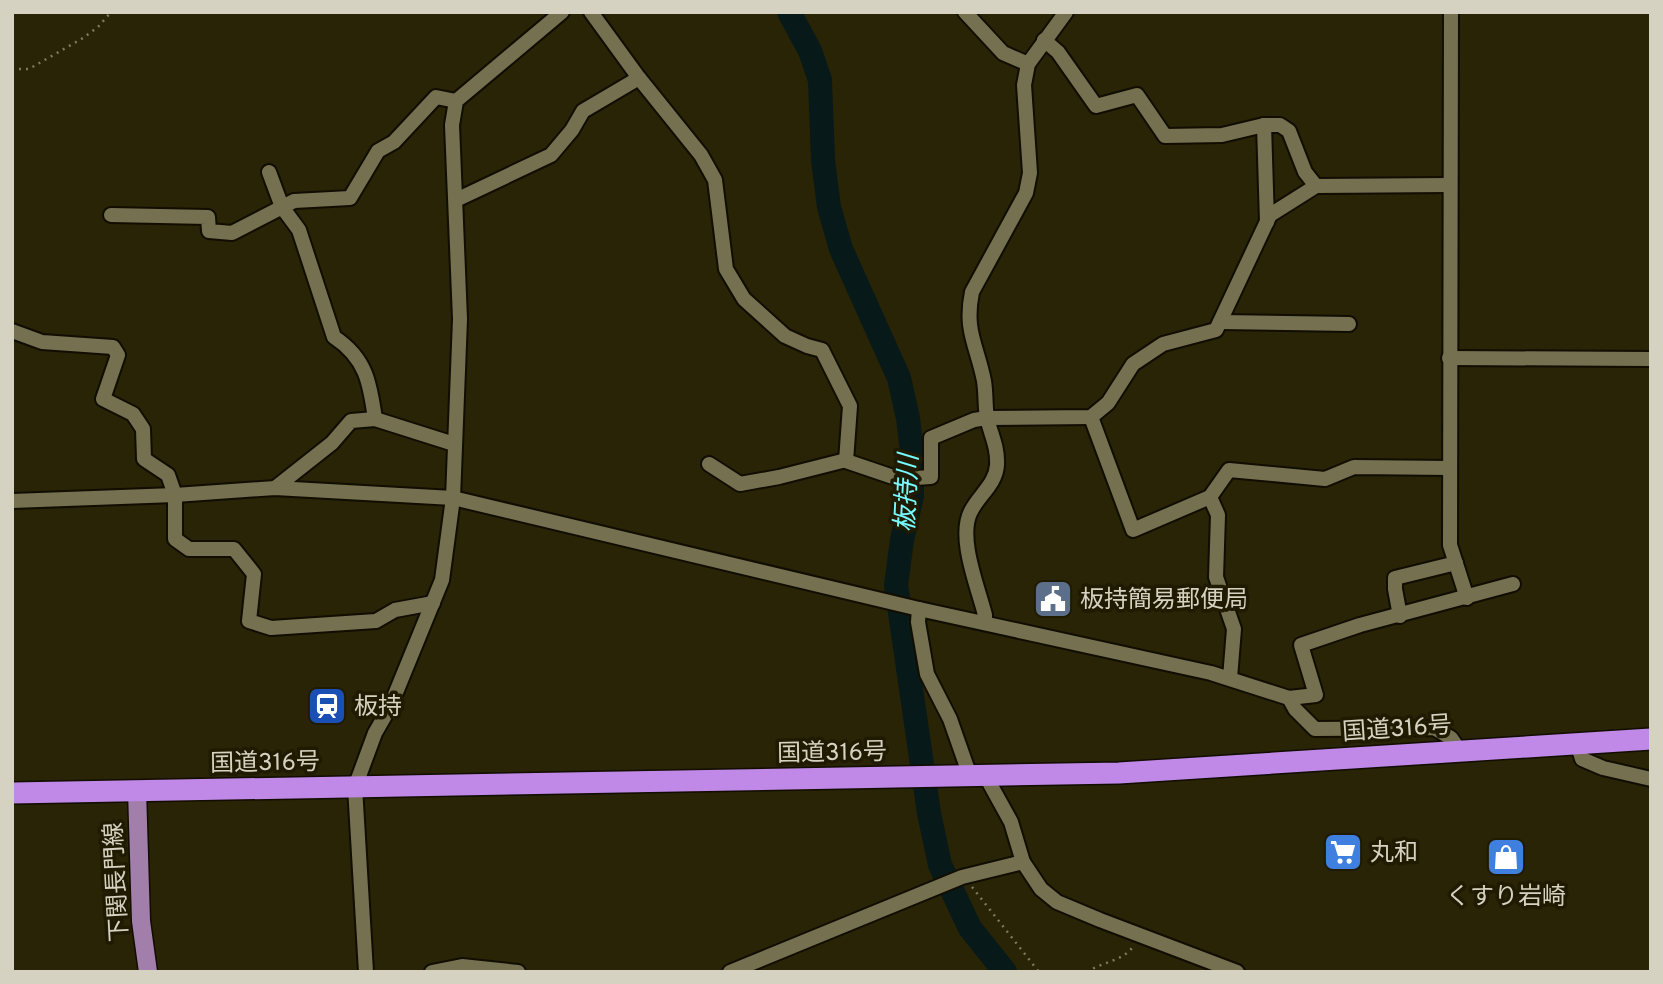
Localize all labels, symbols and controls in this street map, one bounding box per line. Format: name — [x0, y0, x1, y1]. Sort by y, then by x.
water label: 板持川 — [890, 450, 927, 533]
public building icon: 板持簡易郵便局 — [1032, 578, 1074, 620]
place label: 板持簡易郵便局 — [1080, 586, 1248, 616]
station icon: 板持 — [306, 685, 348, 727]
place label: 板持 — [354, 693, 402, 723]
street label: 国道316号 — [1341, 711, 1453, 749]
street label: 国道316号 — [777, 738, 887, 770]
street label: 国道316号 — [210, 748, 320, 780]
street label: 下関長門線 — [100, 821, 136, 943]
supermarket icon: 丸和 — [1322, 831, 1364, 873]
shop icon: くすり岩崎 — [1485, 836, 1527, 878]
place label: 丸和 — [1370, 839, 1418, 869]
place label: くすり岩崎 — [1446, 883, 1566, 913]

